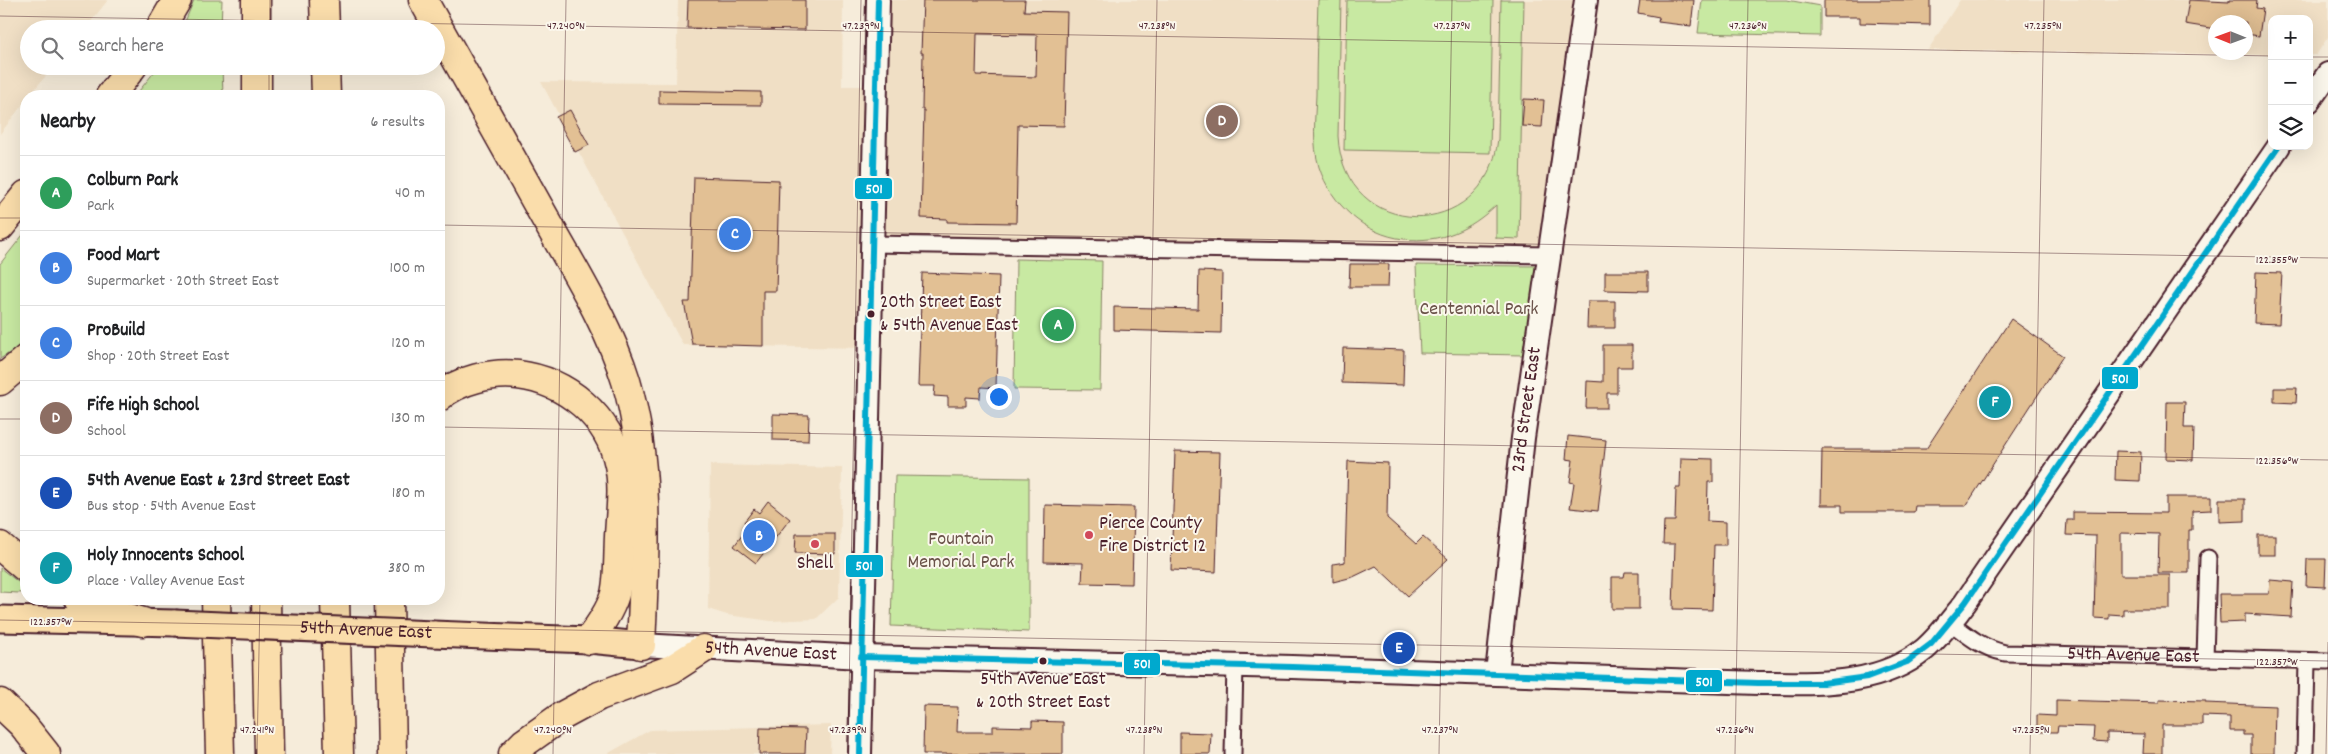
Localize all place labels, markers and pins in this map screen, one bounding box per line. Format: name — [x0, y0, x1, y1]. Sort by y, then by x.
pin: D — [1206, 102, 1238, 140]
pin: C — [719, 215, 751, 253]
place label: 20th Street East & 54th Avenue East — [880, 290, 1018, 340]
pin: A — [1042, 306, 1074, 344]
marker: 20th Street East & 54th Avenue East — [866, 309, 876, 319]
pin: F — [1979, 383, 2011, 421]
place label: Pierce County Fire District 12 — [1099, 510, 1206, 561]
pin: B — [743, 517, 775, 555]
marker: Pierce County Fire District 12 — [1083, 529, 1095, 541]
marker: Shell — [809, 538, 821, 550]
place label: Shell — [797, 550, 833, 578]
pin: E — [1383, 629, 1415, 667]
marker: 54th Avenue East & 20th Street East — [1038, 656, 1048, 666]
place label: 54th Avenue East & 20th Street East — [976, 667, 1110, 717]

